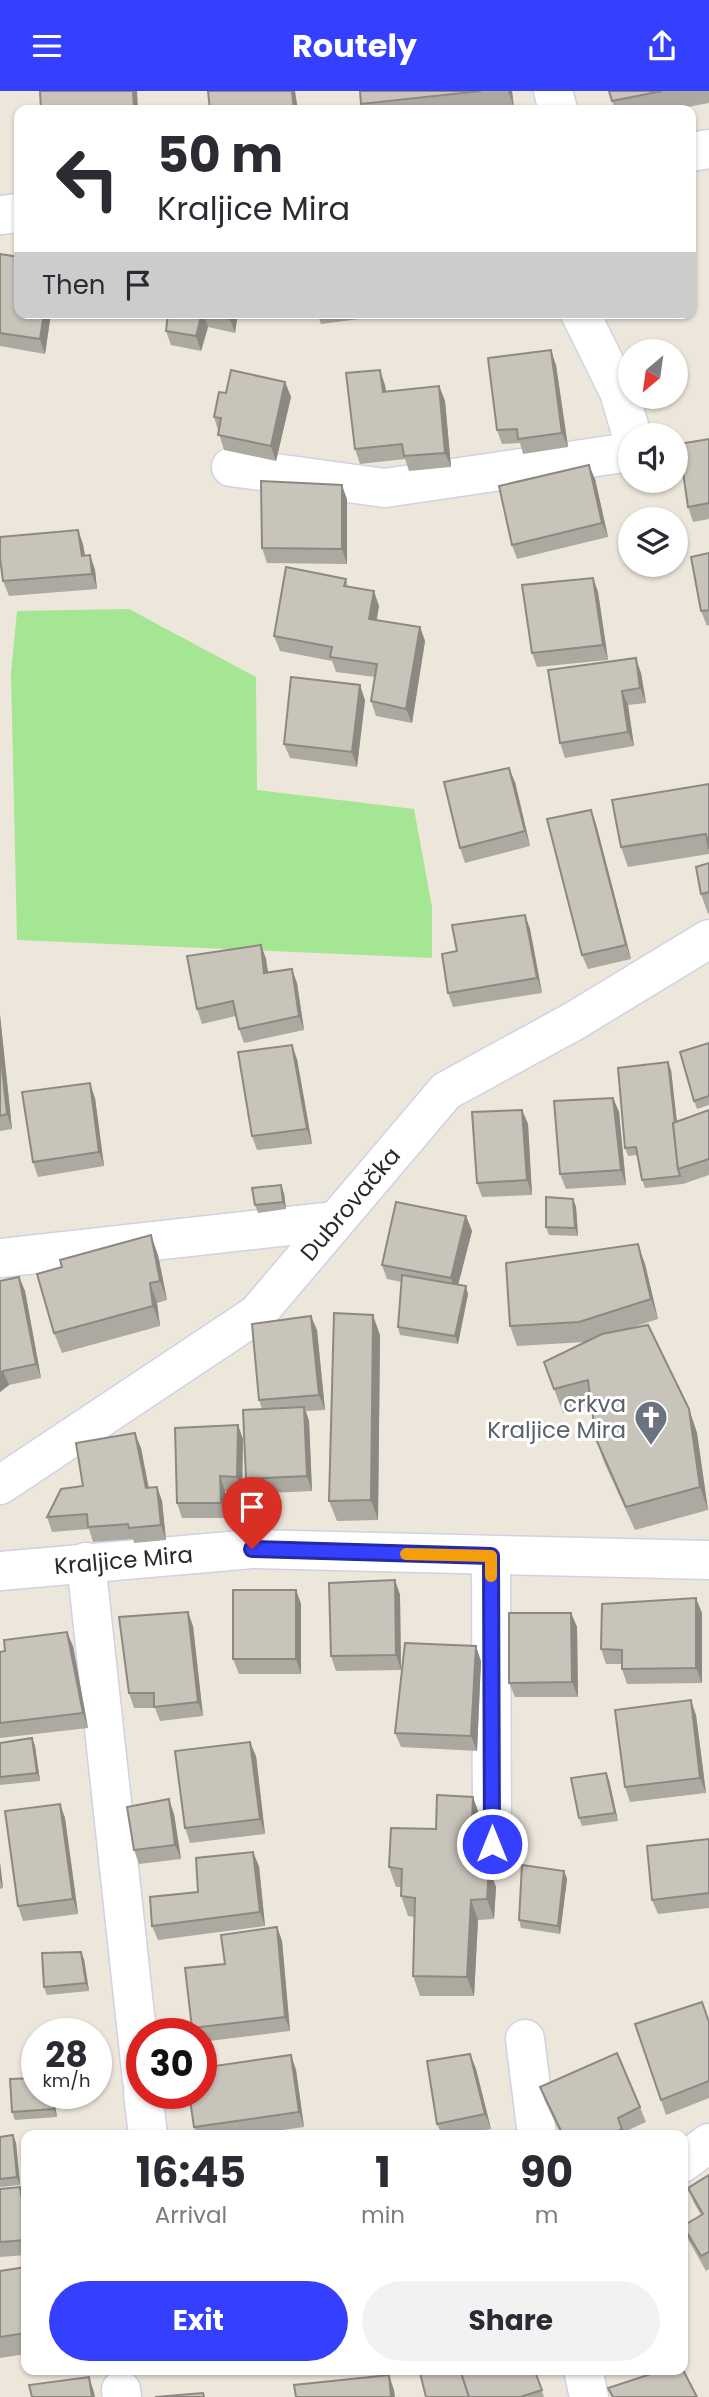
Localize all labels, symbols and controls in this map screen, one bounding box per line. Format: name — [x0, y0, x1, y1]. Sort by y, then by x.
text: Routely — [292, 23, 417, 68]
icon: menu — [28, 27, 66, 65]
icon: share — [643, 27, 681, 65]
text: 50 m — [157, 121, 283, 189]
icon: left — [42, 133, 133, 224]
text: Kraljice Mira — [157, 186, 350, 231]
icon: arrive — [119, 266, 157, 304]
text: Then — [42, 267, 105, 303]
north arrow — [618, 339, 688, 409]
map controls — [618, 339, 688, 577]
button: sound — [618, 423, 688, 493]
button: layers — [618, 507, 688, 577]
street label: Dubrovačka — [293, 1140, 408, 1268]
place label: crkva Kraljice Mira — [487, 1388, 626, 1446]
church icon: crkva Kraljice Mira — [632, 1398, 670, 1447]
pin — [222, 1477, 282, 1549]
icon: arrive — [233, 1488, 271, 1526]
street label: Kraljice Mira — [53, 1538, 194, 1582]
position arrow — [455, 1807, 529, 1881]
speed limit sign: 30 — [126, 2018, 217, 2109]
text: 28 — [45, 2030, 88, 2079]
text: km/h — [43, 2068, 90, 2093]
text: 16:45 — [136, 2143, 246, 2202]
text: 1 — [375, 2143, 391, 2202]
text: 90 — [520, 2143, 573, 2202]
text: Arrival — [155, 2199, 227, 2231]
text: min — [361, 2199, 405, 2231]
text: m — [535, 2199, 558, 2231]
button: Exit — [49, 2281, 348, 2361]
button: Share — [362, 2281, 660, 2361]

